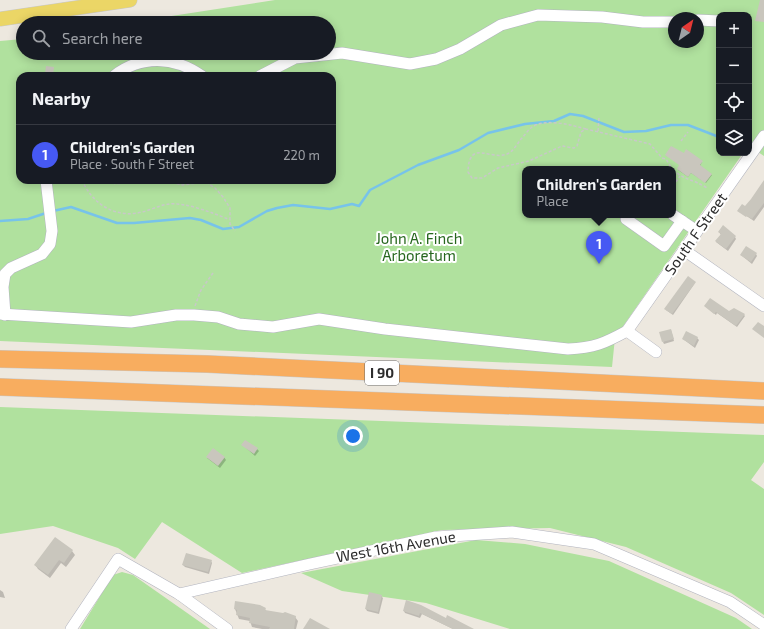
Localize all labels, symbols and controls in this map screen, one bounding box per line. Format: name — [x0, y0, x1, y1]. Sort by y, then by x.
north arrow — [668, 12, 704, 48]
map controls — [716, 12, 752, 156]
button: + — [716, 12, 752, 48]
search box — [16, 16, 336, 60]
icon: search — [30, 27, 52, 49]
text: Search here — [62, 29, 143, 47]
button: − — [716, 48, 752, 84]
button: locate — [716, 84, 752, 120]
text: Nearby — [32, 88, 90, 108]
button: layers — [716, 120, 752, 156]
text: Children's Garden — [70, 138, 195, 156]
text: 1 — [42, 147, 48, 163]
text: 220 m — [283, 147, 320, 163]
text: Place · South F Street — [70, 156, 194, 172]
popup — [522, 166, 676, 218]
text: Children's Garden — [537, 175, 661, 193]
street label: South F Street — [660, 189, 730, 278]
text: Place — [537, 193, 568, 209]
park label: John A. Finch Arboretum — [376, 229, 462, 264]
pin: 1 — [586, 231, 612, 264]
road number: I 90 — [365, 361, 399, 385]
your location — [343, 426, 363, 446]
street label: West 16th Avenue — [335, 527, 457, 565]

